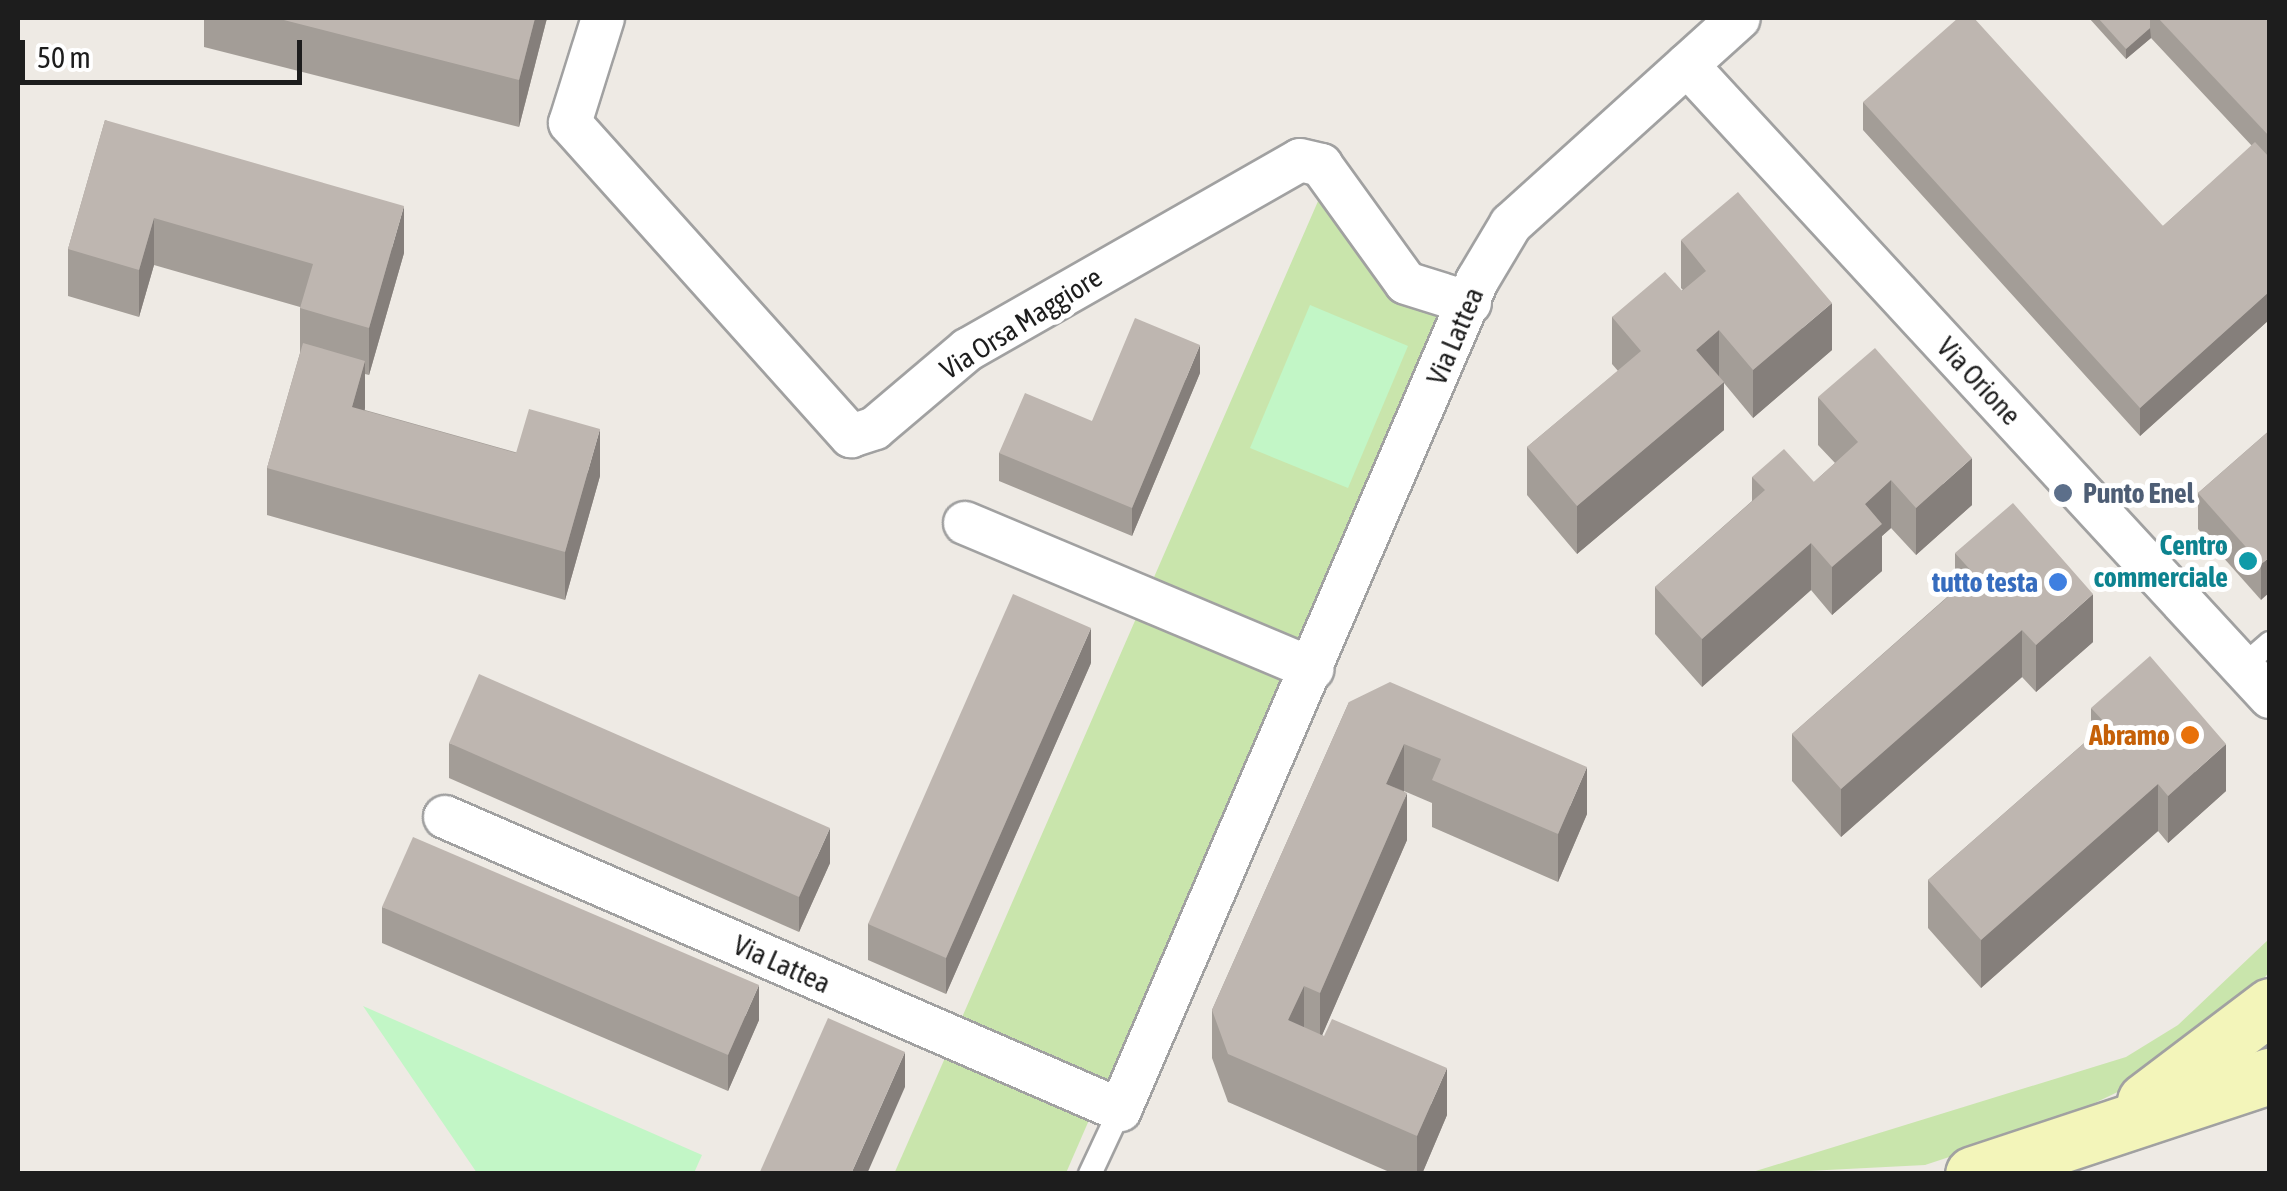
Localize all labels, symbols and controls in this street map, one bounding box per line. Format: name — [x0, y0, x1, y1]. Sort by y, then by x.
scale bar — [25, 20, 308, 82]
text: 50 m — [37, 40, 91, 74]
street label: Via Orsa Maggiore — [934, 260, 1108, 386]
street label: Via Lattea — [1420, 282, 1490, 390]
street label: Via Orione — [1930, 330, 2028, 432]
place label: Punto Enel — [2083, 476, 2194, 510]
marker: Punto Enel — [2052, 482, 2074, 504]
place label: Centro commerciale — [2094, 528, 2228, 594]
marker: Centro commerciale — [2237, 550, 2259, 572]
place label: tutto testa — [1932, 565, 2038, 599]
marker: tutto testa — [2047, 571, 2069, 593]
place label: Abramo — [2089, 718, 2170, 752]
marker: Abramo — [2179, 724, 2201, 746]
street label: Via Lattea — [728, 928, 836, 1000]

